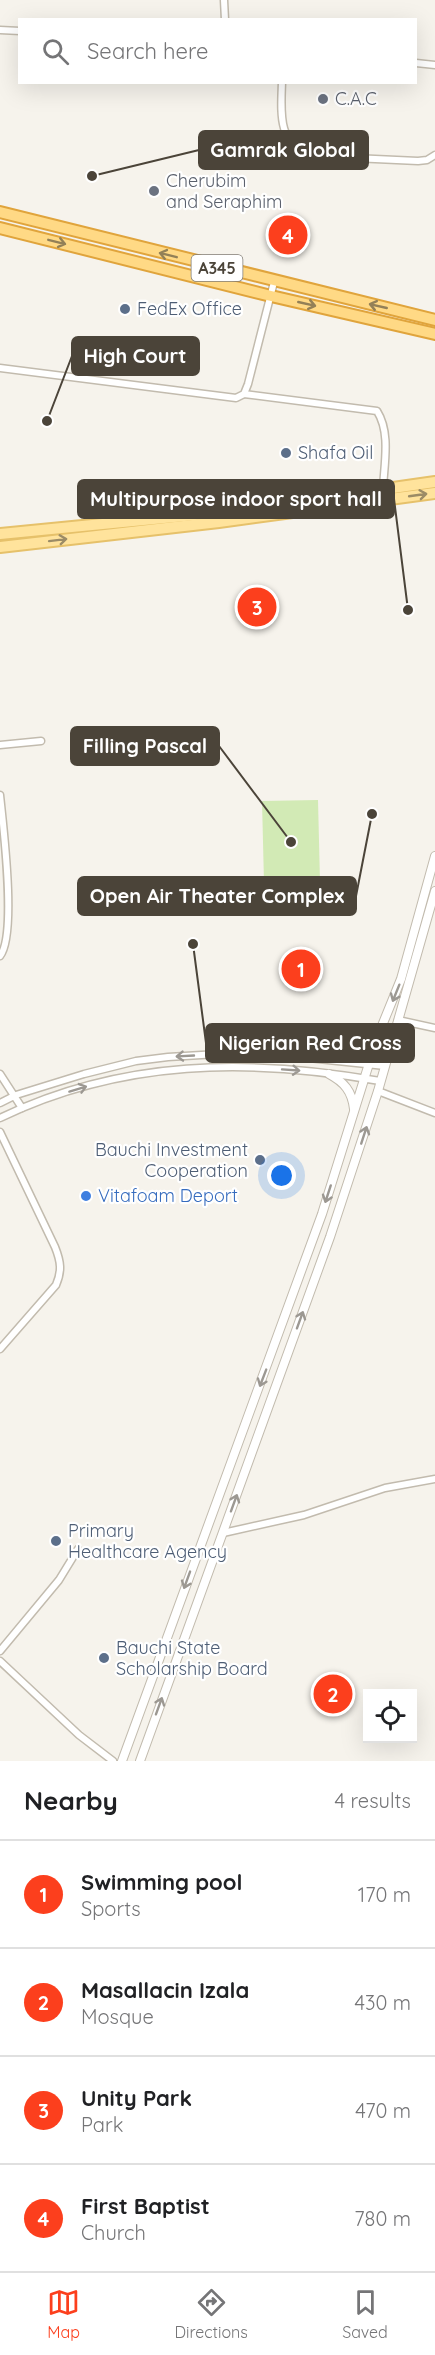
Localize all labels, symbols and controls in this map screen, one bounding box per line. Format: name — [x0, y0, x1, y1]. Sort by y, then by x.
search box — [18, 18, 417, 84]
icon: search — [39, 35, 72, 68]
text: Search here — [87, 37, 208, 65]
place label: C.A.C — [335, 87, 377, 110]
marker: C.A.C — [316, 92, 330, 106]
callout: Gamrak Global — [199, 131, 368, 169]
text: Gamrak Global — [210, 137, 356, 162]
place label: Cherubim and Seraphim — [166, 169, 282, 213]
marker: Cherubim and Seraphim — [147, 184, 161, 198]
pin: 4 — [268, 212, 308, 258]
one-way arrow — [47, 237, 66, 249]
one-way arrow — [159, 249, 178, 261]
road number: A345 — [192, 255, 242, 281]
place label: FedEx Office — [137, 297, 242, 320]
one-way arrow — [297, 299, 316, 311]
one-way arrow — [369, 300, 388, 312]
marker: FedEx Office — [118, 302, 132, 316]
callout: High Court — [72, 337, 199, 375]
text: High Court — [84, 343, 186, 368]
place label: Shafa Oil — [298, 441, 373, 464]
marker: Shafa Oil — [279, 446, 293, 460]
callout: Multipurpose indoor sport hall — [78, 480, 394, 518]
text: Multipurpose indoor sport hall — [90, 486, 382, 511]
one-way arrow — [408, 490, 428, 501]
one-way arrow — [48, 535, 68, 546]
pin: 3 — [238, 584, 276, 630]
callout: Filling Pascal — [71, 727, 219, 765]
text: Filling Pascal — [83, 733, 207, 758]
callout: Open Air Theater Complex — [78, 877, 356, 915]
text: Open Air Theater Complex — [90, 883, 344, 908]
pin: 1 — [282, 946, 320, 992]
one-way arrow — [390, 984, 401, 1002]
callout: Nigerian Red Cross — [206, 1024, 414, 1062]
text: Nigerian Red Cross — [218, 1030, 402, 1055]
one-way arrow — [176, 1050, 196, 1061]
one-way arrow — [281, 1065, 301, 1076]
one-way arrow — [68, 1083, 87, 1094]
one-way arrow — [359, 1126, 370, 1145]
place label: Bauchi Investment Cooperation — [95, 1138, 248, 1182]
marker: Bauchi Investment Cooperation — [253, 1153, 267, 1167]
your location — [267, 1161, 296, 1190]
place label: Vitafoam Deport — [98, 1184, 238, 1207]
one-way arrow — [322, 1184, 333, 1203]
marker: Vitafoam Deport — [79, 1189, 93, 1203]
one-way arrow — [295, 1311, 306, 1330]
one-way arrow — [257, 1368, 268, 1387]
one-way arrow — [229, 1494, 240, 1513]
place label: Primary Healthcare Agency — [68, 1519, 227, 1563]
marker: Primary Healthcare Agency — [49, 1534, 63, 1548]
one-way arrow — [181, 1570, 192, 1589]
place label: Bauchi State Scholarship Board — [116, 1636, 268, 1680]
marker: Bauchi State Scholarship Board — [97, 1651, 111, 1665]
pin: 2 — [314, 1672, 352, 1716]
map controls — [363, 1689, 417, 1743]
button: locate — [363, 1689, 417, 1743]
one-way arrow — [155, 1697, 166, 1716]
text: Nearby — [24, 1784, 118, 1817]
text: 4 results — [335, 1788, 411, 1813]
text: Swimming pool — [81, 1868, 243, 1896]
text: 1 — [40, 1882, 47, 1907]
text: 170 m — [358, 1882, 411, 1907]
text: Sports — [81, 1896, 141, 1921]
text: Masallacin Izala — [81, 1976, 249, 2004]
text: 2 — [38, 1990, 49, 2015]
text: 430 m — [354, 1990, 411, 2015]
text: Mosque — [81, 2004, 154, 2029]
text: Unity Park — [81, 2084, 192, 2112]
text: 3 — [38, 2098, 49, 2123]
text: 470 m — [355, 2098, 411, 2123]
text: Park — [81, 2112, 123, 2137]
text: First Baptist — [81, 2192, 210, 2220]
text: 4 — [38, 2206, 49, 2231]
text: 780 m — [354, 2206, 411, 2231]
text: Church — [81, 2220, 146, 2245]
tab: Map — [47, 2286, 80, 2342]
tab: Directions — [175, 2286, 248, 2342]
tab: Saved — [342, 2286, 388, 2342]

